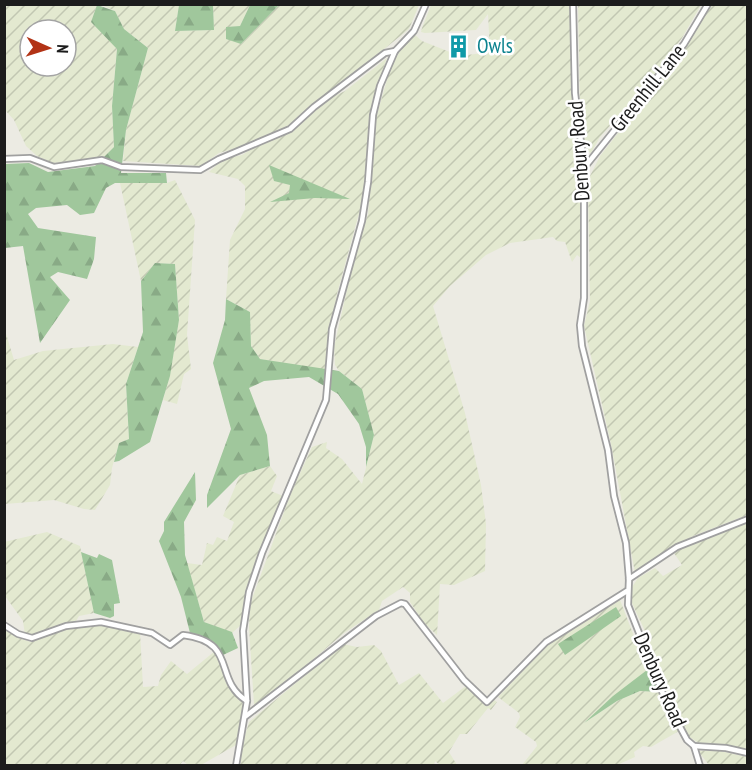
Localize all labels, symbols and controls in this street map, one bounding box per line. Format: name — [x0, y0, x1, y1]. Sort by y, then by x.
north arrow — [18, 18, 78, 78]
place label: Owls — [477, 32, 513, 59]
building icon: Owls — [446, 33, 472, 59]
street label: Greenhill Lane — [604, 38, 691, 137]
text: N — [53, 44, 73, 54]
street label: Denbury Road — [562, 100, 595, 202]
street label: Denbury Road — [628, 628, 693, 731]

